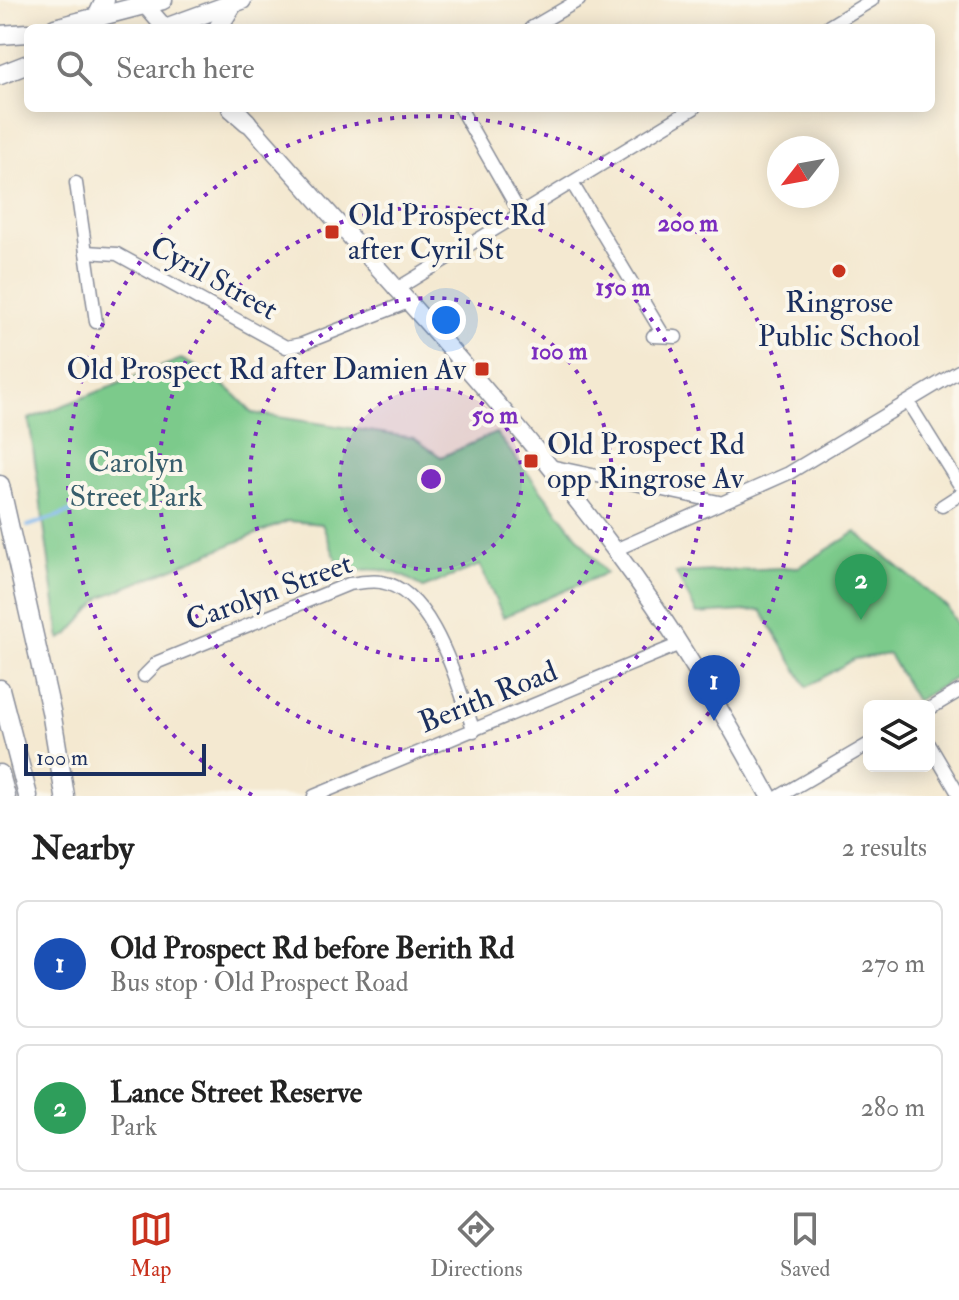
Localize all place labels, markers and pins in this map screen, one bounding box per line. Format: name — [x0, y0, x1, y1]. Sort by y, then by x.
place label: Old Prospect Rd after Cyril St — [348, 197, 546, 268]
marker: Old Prospect Rd after Cyril St — [323, 223, 341, 241]
marker: Ringrose Public School — [830, 262, 848, 280]
place label: Ringrose Public School — [758, 284, 921, 355]
place label: Old Prospect Rd after Damien Av — [67, 351, 467, 388]
marker: Old Prospect Rd after Damien Av — [473, 360, 491, 378]
place label: Old Prospect Rd opp Ringrose Av — [547, 426, 745, 497]
marker: Old Prospect Rd opp Ringrose Av — [522, 452, 540, 470]
centre of rings — [417, 465, 445, 493]
pin: 2 — [835, 554, 887, 620]
pin: 1 — [688, 655, 740, 721]

